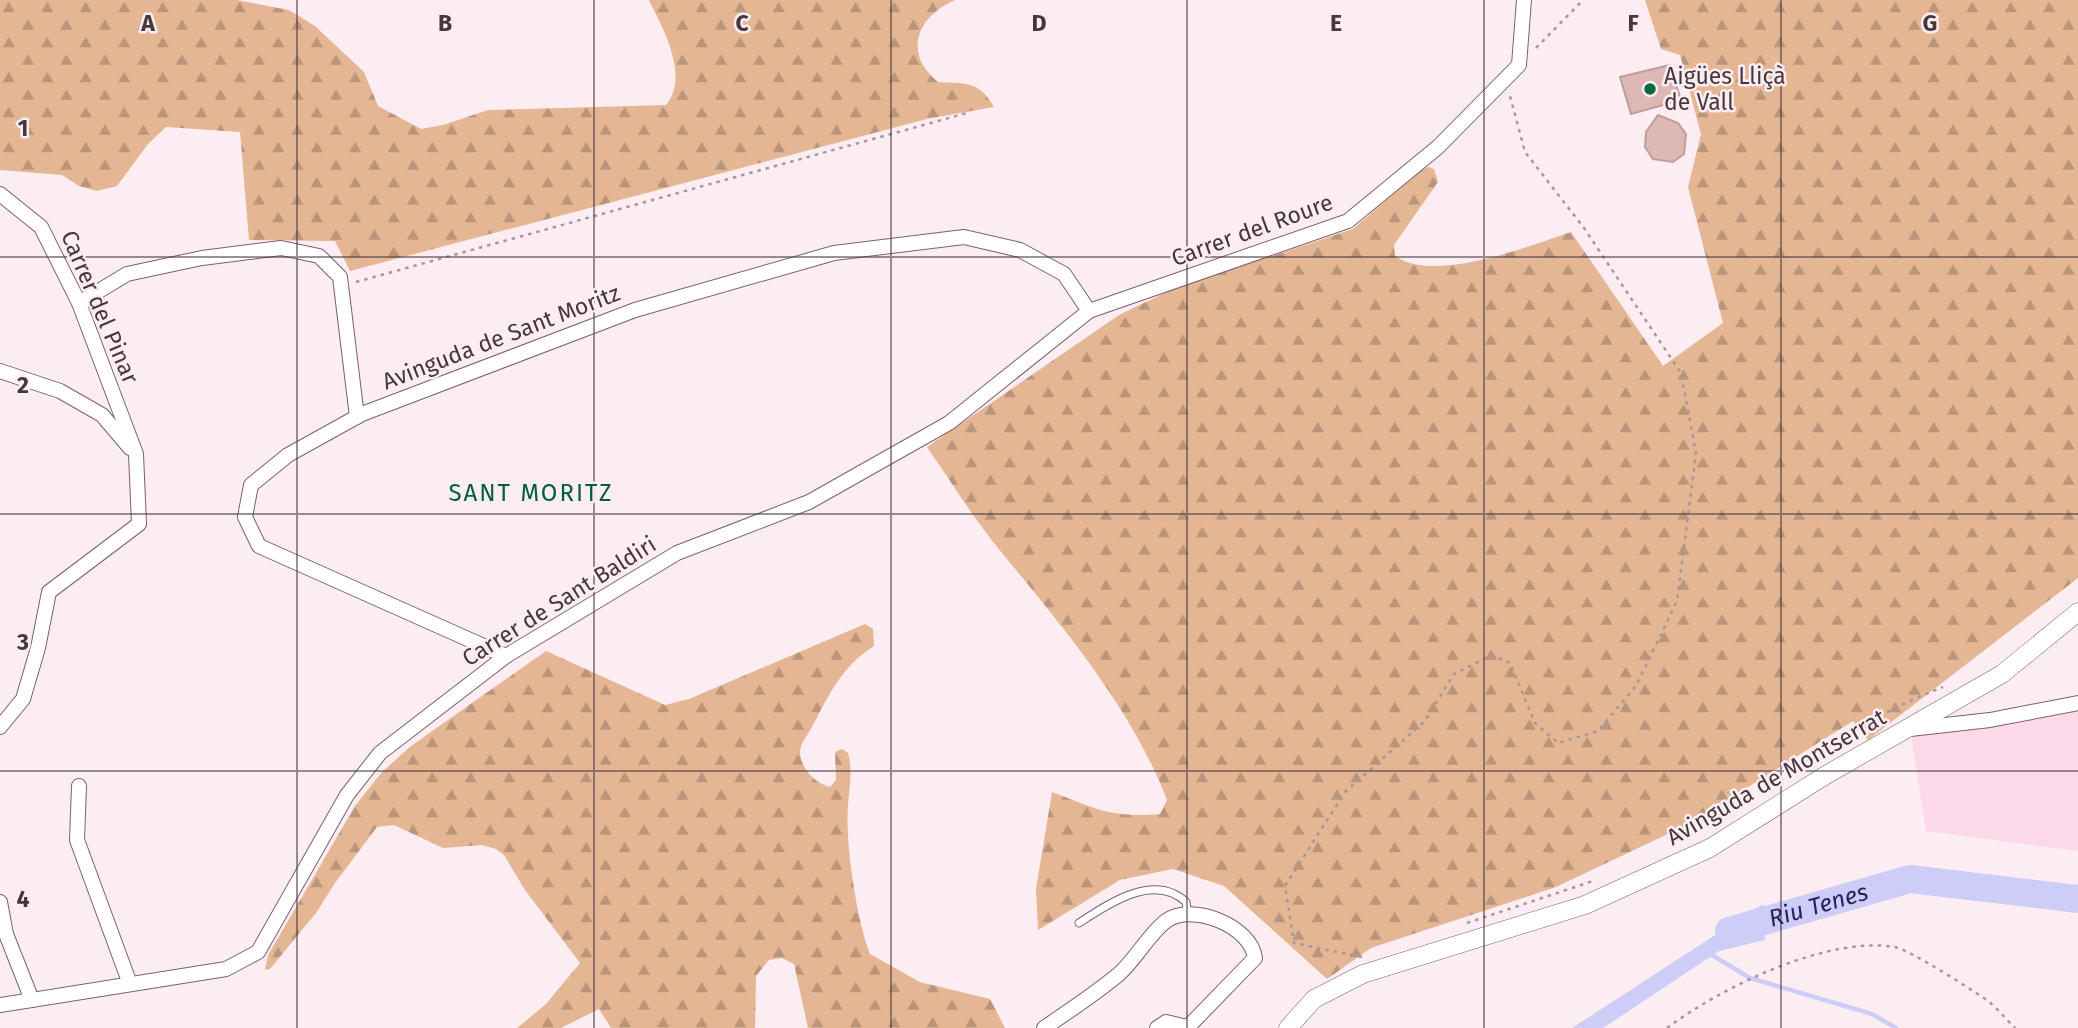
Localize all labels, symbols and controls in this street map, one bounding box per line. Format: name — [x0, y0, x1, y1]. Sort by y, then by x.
text: A — [140, 9, 155, 37]
text: B — [438, 9, 452, 37]
text: C — [735, 9, 749, 37]
text: D — [1032, 9, 1047, 37]
text: E — [1330, 9, 1342, 37]
text: F — [1627, 9, 1639, 37]
text: G — [1923, 9, 1937, 37]
place label: Aigües Lliçà de Vall — [1664, 62, 1786, 116]
marker: Aigües Lliçà de Vall — [1642, 81, 1658, 97]
text: 1 — [18, 114, 28, 142]
street label: Carrer del Roure — [1167, 188, 1337, 272]
street label: Carrer del Pinar — [55, 226, 145, 388]
street label: Avinguda de Sant Moritz — [378, 279, 624, 395]
text: 2 — [17, 371, 29, 399]
district label: SANT MORITZ — [449, 479, 613, 507]
street label: Carrer de Sant Baldiri — [457, 530, 661, 672]
text: 3 — [16, 628, 29, 656]
street label: Avinguda de Montserrat — [1661, 702, 1891, 851]
water label: Riu Tenes — [1766, 878, 1871, 933]
text: 4 — [17, 885, 30, 913]

